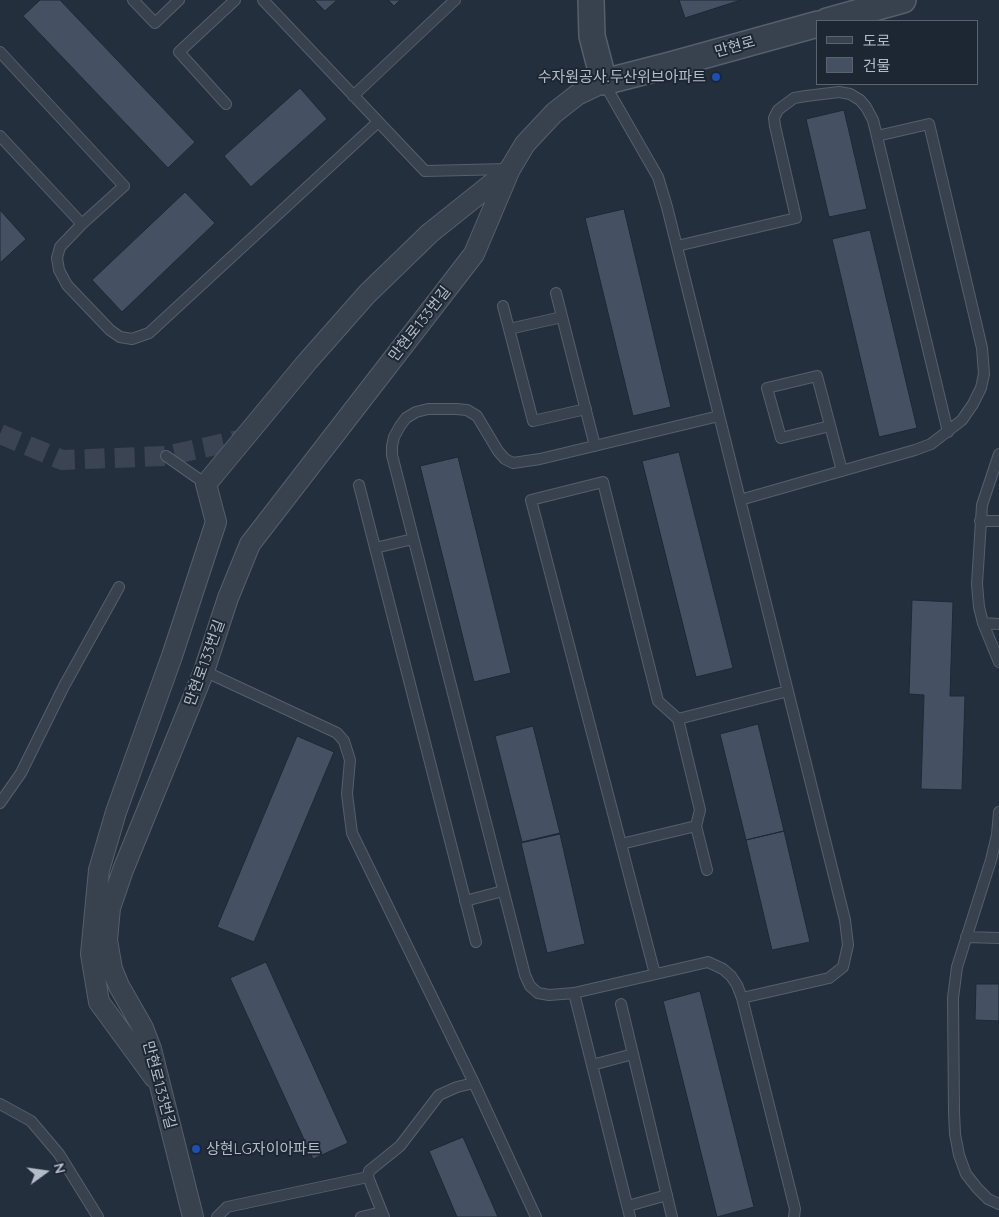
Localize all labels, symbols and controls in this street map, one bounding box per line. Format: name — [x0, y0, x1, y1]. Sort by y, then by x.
legend — [816, 20, 979, 85]
text: 도로 — [863, 31, 891, 50]
street label: 만현로 — [713, 33, 757, 61]
text: 건물 — [863, 56, 891, 75]
place label: 수자원공사.두산위브아파트 — [538, 68, 706, 86]
marker: 수자원공사.두산위브아파트 — [710, 71, 722, 83]
street label: 만현로133번길 — [385, 283, 455, 365]
street label: 만현로133번길 — [181, 618, 229, 708]
street label: 만현로133번길 — [139, 1039, 179, 1131]
place label: 상현LG자이아파트 — [206, 1140, 321, 1158]
marker: 상현LG자이아파트 — [190, 1143, 202, 1155]
north arrow — [20, 1147, 70, 1197]
text: N — [50, 1161, 70, 1176]

